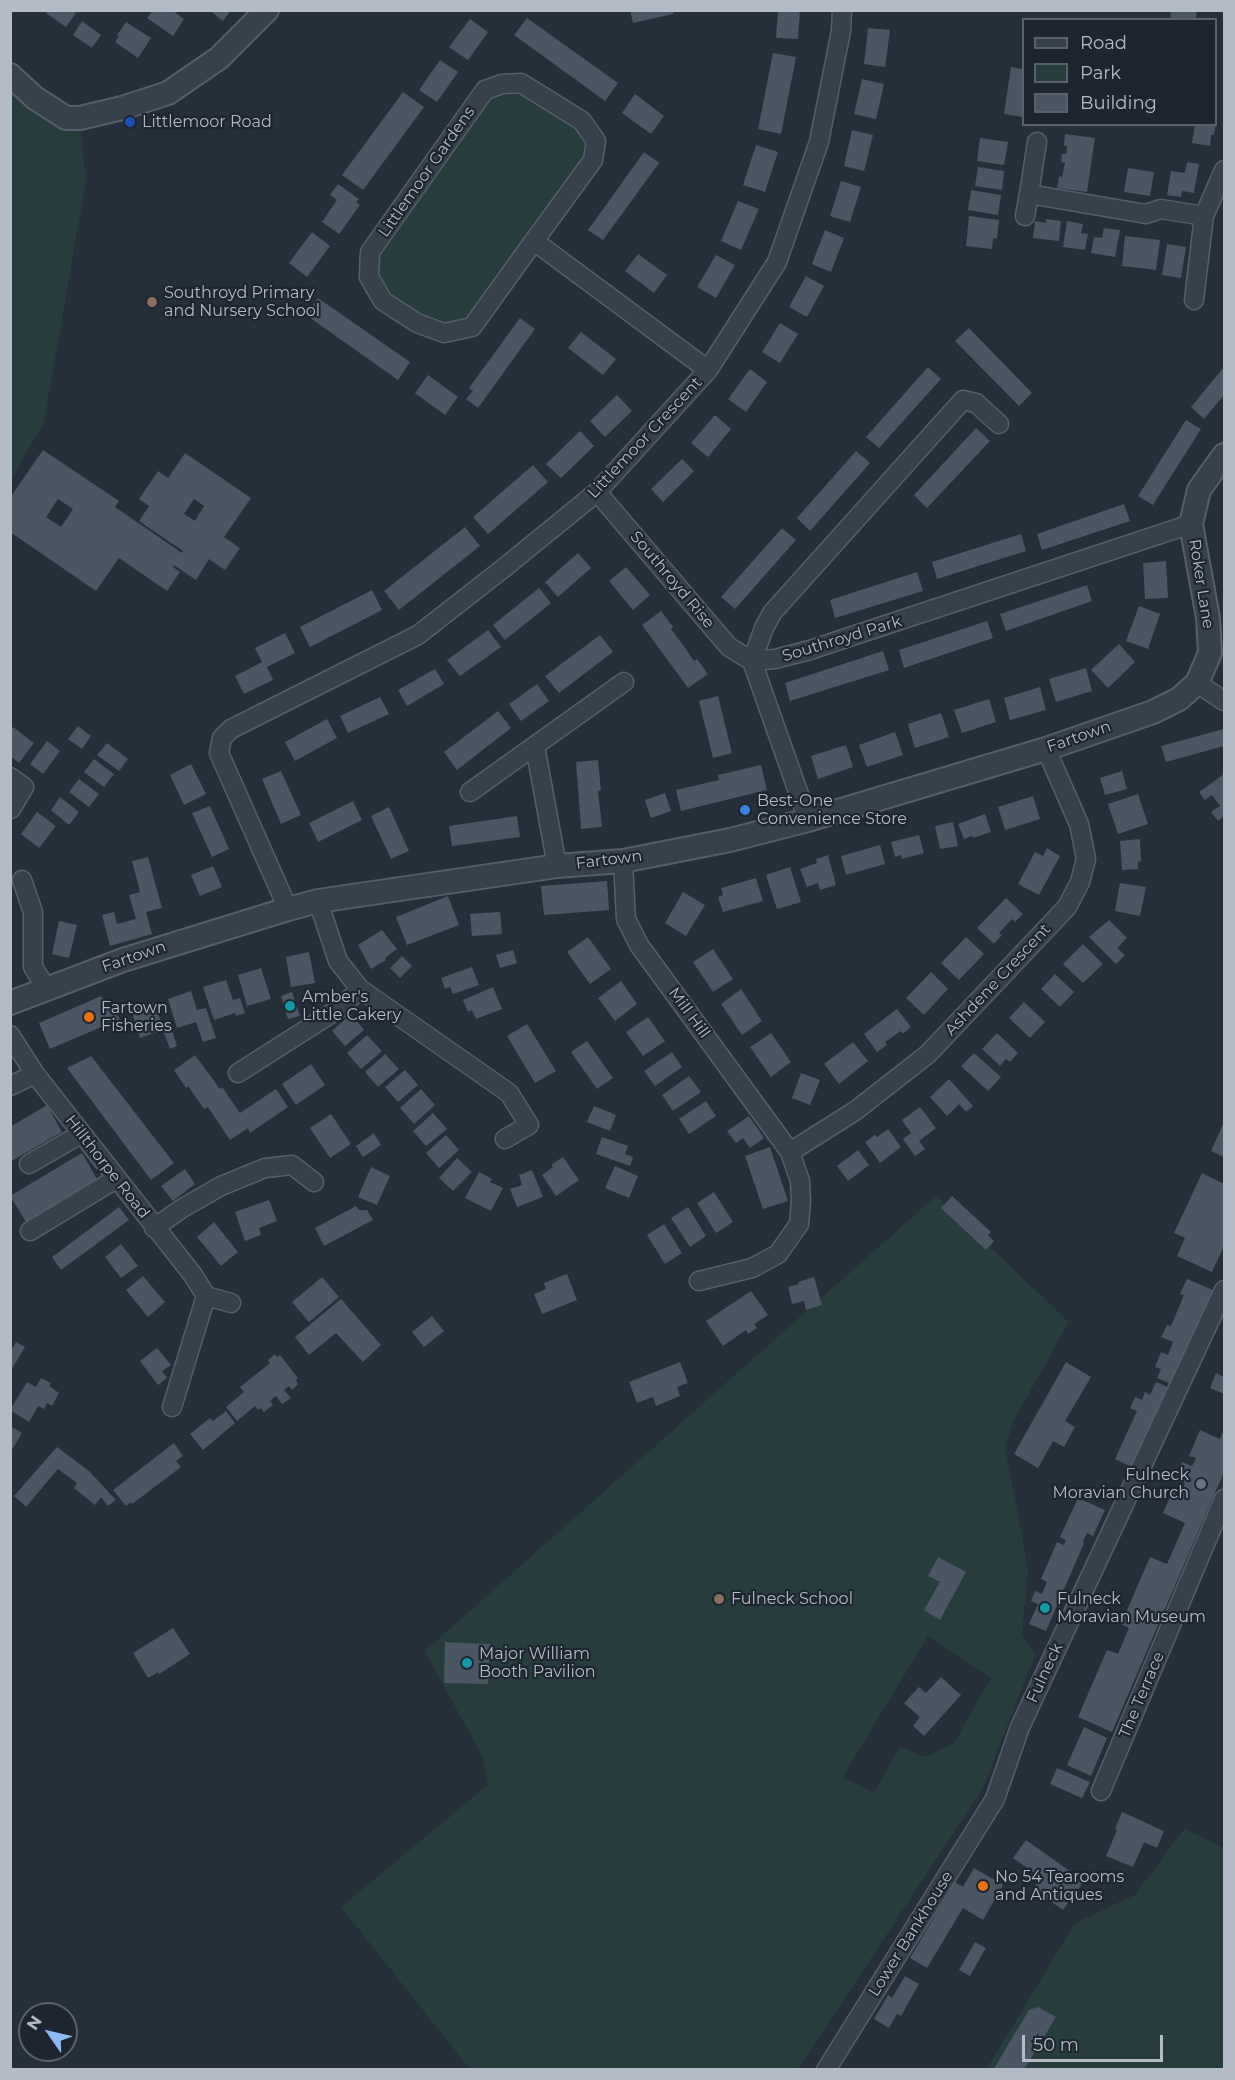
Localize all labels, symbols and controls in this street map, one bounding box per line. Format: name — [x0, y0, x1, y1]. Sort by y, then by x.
legend — [1022, 18, 1217, 126]
text: Road — [1080, 32, 1127, 54]
text: Park — [1080, 62, 1121, 84]
text: Building — [1080, 92, 1157, 114]
street label: Littlemoor Gardens — [375, 103, 479, 241]
place label: Littlemoor Road — [142, 112, 272, 132]
marker: Littlemoor Road — [123, 115, 137, 129]
place label: Southroyd Primary and Nursery School — [164, 283, 320, 321]
marker: Southroyd Primary and Nursery School — [145, 295, 159, 309]
street label: Littlemoor Crescent — [584, 373, 706, 503]
street label: Southroyd Rise — [626, 528, 718, 632]
street label: Roker Lane — [1184, 538, 1218, 630]
street label: Southroyd Park — [780, 612, 904, 666]
street label: Fartown — [1044, 717, 1114, 757]
place label: Best-One Convenience Store — [757, 791, 907, 829]
marker: Best-One Convenience Store — [738, 803, 752, 817]
street label: Fartown — [575, 846, 643, 874]
street label: Ashdene Crescent — [941, 920, 1055, 1040]
street label: Fartown — [99, 937, 169, 977]
street label: Mill Hill — [664, 984, 714, 1042]
place label: Amber's Little Cakery — [302, 987, 401, 1025]
place label: Fartown Fisheries — [101, 998, 172, 1036]
marker: Amber's Little Cakery — [283, 999, 297, 1013]
marker: Fartown Fisheries — [82, 1010, 96, 1024]
street label: Hillthorpe Road — [61, 1111, 153, 1223]
place label: Fulneck Moravian Church — [1052, 1465, 1189, 1503]
marker: Fulneck Moravian Church — [1194, 1477, 1208, 1491]
place label: Fulneck School — [731, 1589, 853, 1609]
place label: Fulneck Moravian Museum — [1057, 1589, 1206, 1627]
marker: Fulneck School — [712, 1592, 726, 1606]
marker: Fulneck Moravian Museum — [1038, 1601, 1052, 1615]
street label: Fulneck — [1023, 1640, 1067, 1706]
place label: Major William Booth Pavilion — [479, 1644, 596, 1682]
street label: The Terrace — [1115, 1649, 1169, 1741]
marker: Major William Booth Pavilion — [460, 1656, 474, 1670]
place label: No 54 Tearooms and Antiques — [995, 1867, 1124, 1905]
street label: Lower Bankhouse — [865, 1868, 957, 2000]
marker: No 54 Tearooms and Antiques — [976, 1879, 990, 1893]
north arrow — [18, 2002, 78, 2062]
text: N — [23, 2012, 46, 2033]
scale bar — [1025, 2023, 1166, 2061]
text: 50 m — [1033, 2034, 1079, 2056]

